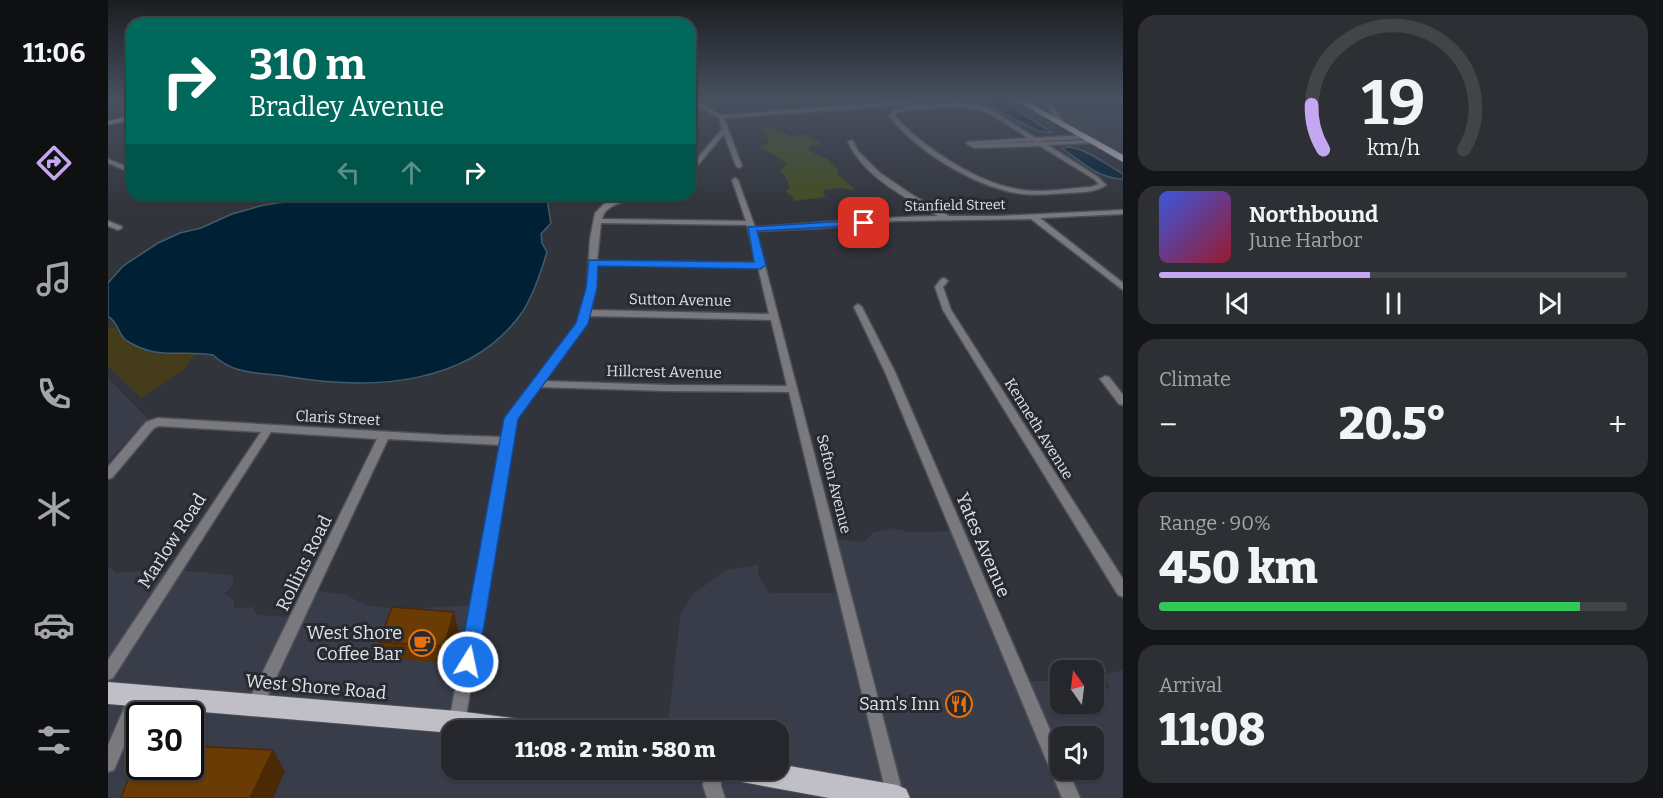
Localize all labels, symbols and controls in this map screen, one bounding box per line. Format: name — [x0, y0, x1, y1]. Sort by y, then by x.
text: 11:06 — [23, 37, 85, 69]
text: 310 m — [249, 40, 366, 90]
icon: right — [150, 42, 228, 120]
text: 19 — [1361, 66, 1425, 141]
text: Bradley Avenue — [249, 91, 444, 123]
text: km/h — [1366, 135, 1420, 161]
icon: directions — [33, 142, 75, 184]
icon: left — [332, 156, 365, 189]
icon: ahead — [395, 156, 428, 189]
icon: right — [458, 156, 491, 189]
street label: Stanfield Street — [904, 196, 1006, 215]
pin — [838, 197, 889, 248]
text: Northbound — [1249, 201, 1378, 228]
icon: arrive — [847, 206, 880, 239]
text: June Harbor — [1249, 228, 1362, 252]
icon: music — [33, 258, 75, 300]
icon: previous — [1221, 287, 1254, 320]
icon: pause — [1377, 287, 1410, 320]
icon: next — [1533, 287, 1566, 320]
street label: Sutton Avenue — [629, 290, 731, 310]
street label: Hillcrest Avenue — [606, 362, 722, 382]
text: Climate — [1159, 367, 1231, 391]
icon: phone — [33, 373, 75, 415]
street label: Kenneth Avenue — [1001, 375, 1077, 483]
text: 20.5° — [1339, 397, 1447, 451]
text: − — [1159, 405, 1177, 445]
text: + — [1608, 405, 1627, 445]
street label: Claris Street — [295, 407, 381, 429]
street label: Sefton Avenue — [813, 433, 855, 535]
icon: climate — [33, 488, 75, 530]
street label: Marlow Road — [133, 489, 211, 593]
street label: Yates Avenue — [951, 489, 1015, 601]
street label: Rollins Road — [271, 511, 337, 614]
text: Range · 90% — [1159, 511, 1271, 535]
text: 450 km — [1159, 541, 1318, 595]
icon: car — [33, 604, 75, 646]
place label: West Shore Coffee Bar — [307, 622, 402, 665]
cafe icon: West Shore Coffee Bar — [407, 628, 437, 658]
position arrow — [436, 630, 500, 694]
north arrow — [1050, 660, 1104, 714]
map controls — [1050, 660, 1104, 780]
street label: West Shore Road — [245, 670, 388, 704]
text: Arrival — [1159, 673, 1222, 697]
restaurant icon: Sam's Inn — [944, 689, 974, 719]
place label: Sam's Inn — [859, 693, 941, 715]
speed limit sign: 30 — [126, 702, 204, 780]
text: 11:08 — [1159, 703, 1265, 757]
icon: filters — [33, 719, 75, 761]
button: sound — [1050, 726, 1104, 780]
text: 11:08 · 2 min · 580 m — [515, 736, 715, 763]

